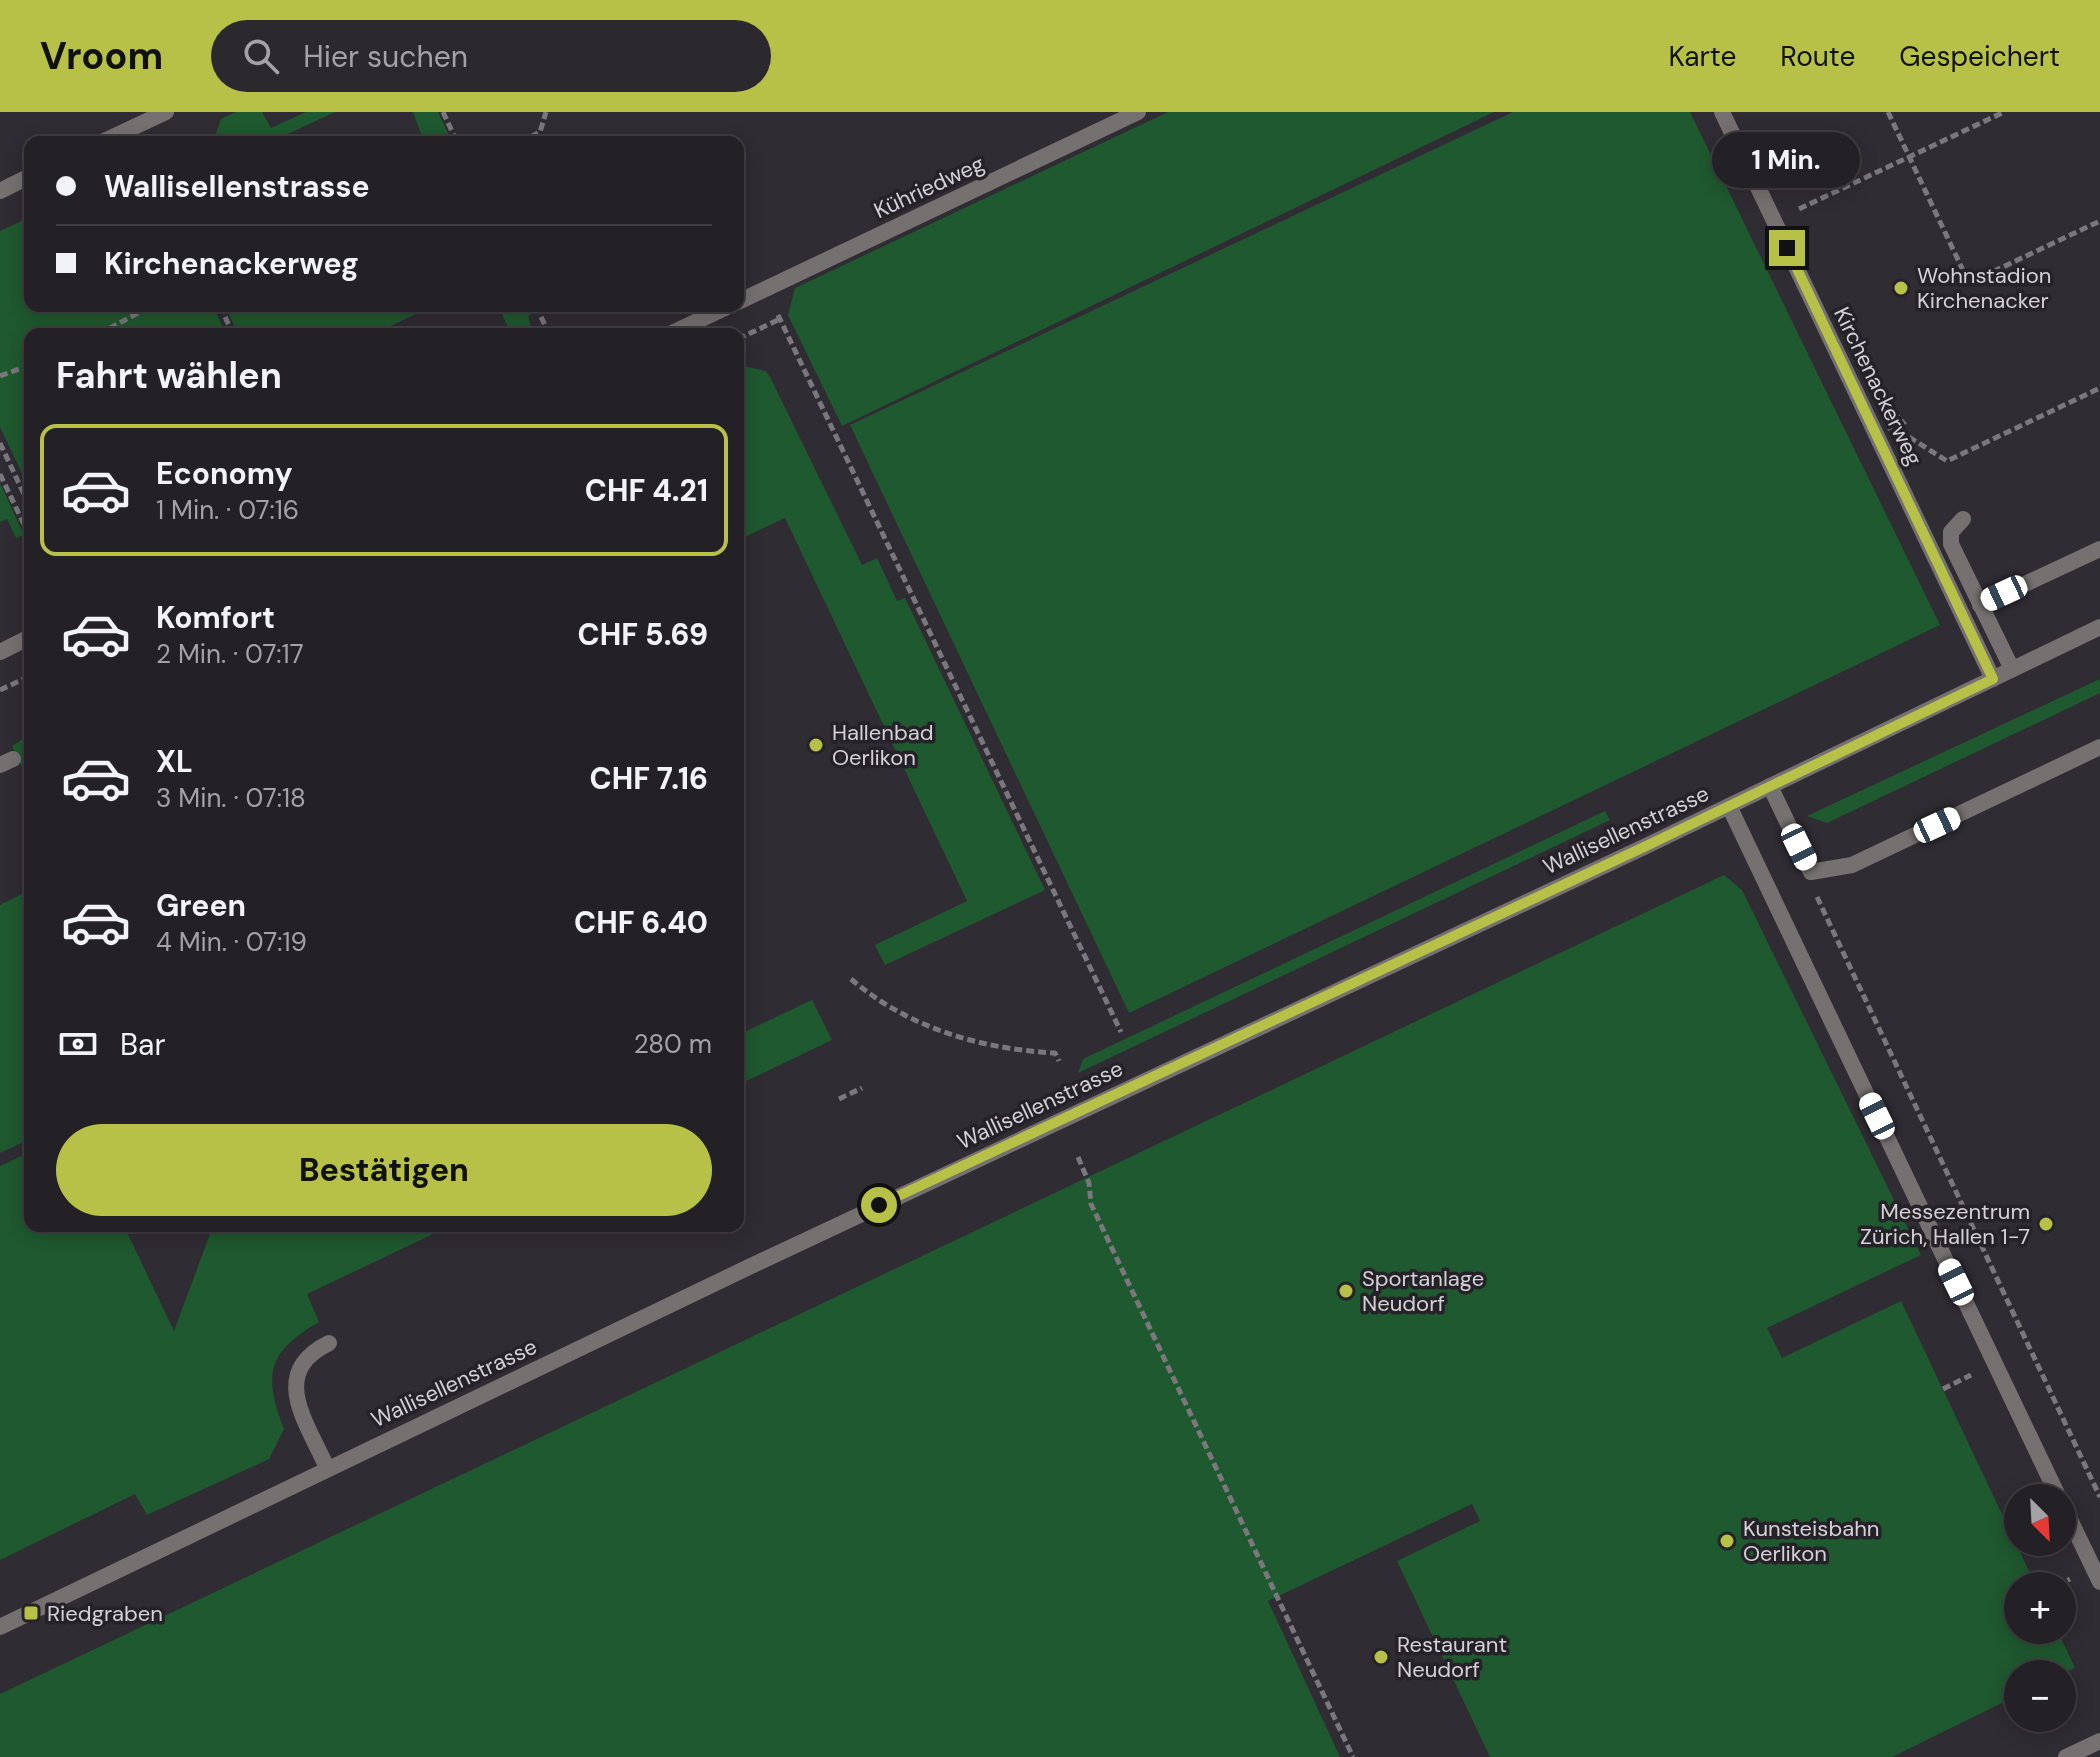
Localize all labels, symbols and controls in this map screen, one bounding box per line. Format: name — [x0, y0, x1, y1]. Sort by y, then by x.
search box — [211, 20, 771, 92]
text: Vroom — [40, 31, 163, 81]
icon: search — [239, 34, 283, 78]
text: Hier suchen — [303, 37, 468, 76]
text: Karte — [1669, 38, 1736, 75]
text: Route — [1780, 38, 1855, 75]
text: Gespeichert — [1899, 38, 2060, 75]
callout: 1 Min. — [1713, 132, 1861, 188]
text: 1 Min. — [1752, 143, 1820, 177]
street label: Kühriedweg — [869, 149, 989, 225]
text: Wallisellenstrasse — [104, 167, 370, 206]
route end — [1769, 230, 1805, 266]
text: Kirchenackerweg — [104, 244, 359, 283]
place label: Wohnstadion Kirchenacker — [1917, 261, 2051, 315]
marker: Wohnstadion Kirchenacker — [1892, 279, 1910, 297]
street label: Kirchenackerweg — [1827, 302, 1929, 470]
text: Fahrt wählen — [56, 352, 282, 399]
icon: car — [60, 454, 132, 526]
text: Economy — [156, 454, 293, 493]
text: CHF 4.21 — [585, 471, 708, 510]
text: 1 Min. · 07:16 — [156, 493, 299, 527]
car — [1977, 572, 2031, 614]
icon: car — [60, 598, 132, 670]
text: Komfort — [156, 598, 275, 637]
text: CHF 5.69 — [578, 615, 708, 654]
text: 2 Min. · 07:17 — [156, 637, 304, 671]
place label: Hallenbad Oerlikon — [832, 718, 933, 772]
marker: Hallenbad Oerlikon — [807, 736, 825, 754]
icon: car — [60, 742, 132, 814]
text: XL — [156, 742, 193, 781]
text: CHF 7.16 — [589, 759, 708, 798]
street label: Wallisellenstrasse — [1538, 779, 1714, 881]
text: 3 Min. · 07:18 — [156, 781, 306, 815]
car — [1910, 804, 1964, 846]
car — [1778, 820, 1820, 874]
icon: car — [60, 886, 132, 958]
text: Green — [156, 886, 246, 925]
text: CHF 6.40 — [574, 903, 708, 942]
text: 4 Min. · 07:19 — [156, 925, 307, 959]
icon: cash — [56, 1022, 100, 1066]
text: Bar — [120, 1025, 166, 1064]
text: 280 m — [634, 1027, 712, 1061]
street label: Wallisellenstrasse — [952, 1054, 1128, 1156]
car — [1856, 1089, 1898, 1143]
button: Bestätigen — [56, 1124, 712, 1216]
route start — [861, 1187, 897, 1223]
place label: Messezentrum Zürich, Hallen 1-7 — [1860, 1197, 2030, 1251]
marker: Messezentrum Zürich, Hallen 1-7 — [2037, 1215, 2055, 1233]
car — [1935, 1255, 1977, 1309]
place label: Sportanlage Neudorf — [1362, 1264, 1484, 1318]
marker: Sportanlage Neudorf — [1337, 1282, 1355, 1300]
street label: Wallisellenstrasse — [366, 1332, 542, 1434]
north arrow — [2004, 1484, 2076, 1556]
map controls — [2004, 1484, 2076, 1732]
place label: Kunsteisbahn Oerlikon — [1743, 1514, 1879, 1568]
marker: Kunsteisbahn Oerlikon — [1718, 1532, 1736, 1550]
button: + — [2004, 1572, 2076, 1644]
place label: Riedgraben — [47, 1599, 163, 1628]
marker: Riedgraben — [22, 1604, 40, 1622]
place label: Restaurant Neudorf — [1397, 1630, 1507, 1684]
marker: Restaurant Neudorf — [1372, 1648, 1390, 1666]
button: − — [2004, 1660, 2076, 1732]

